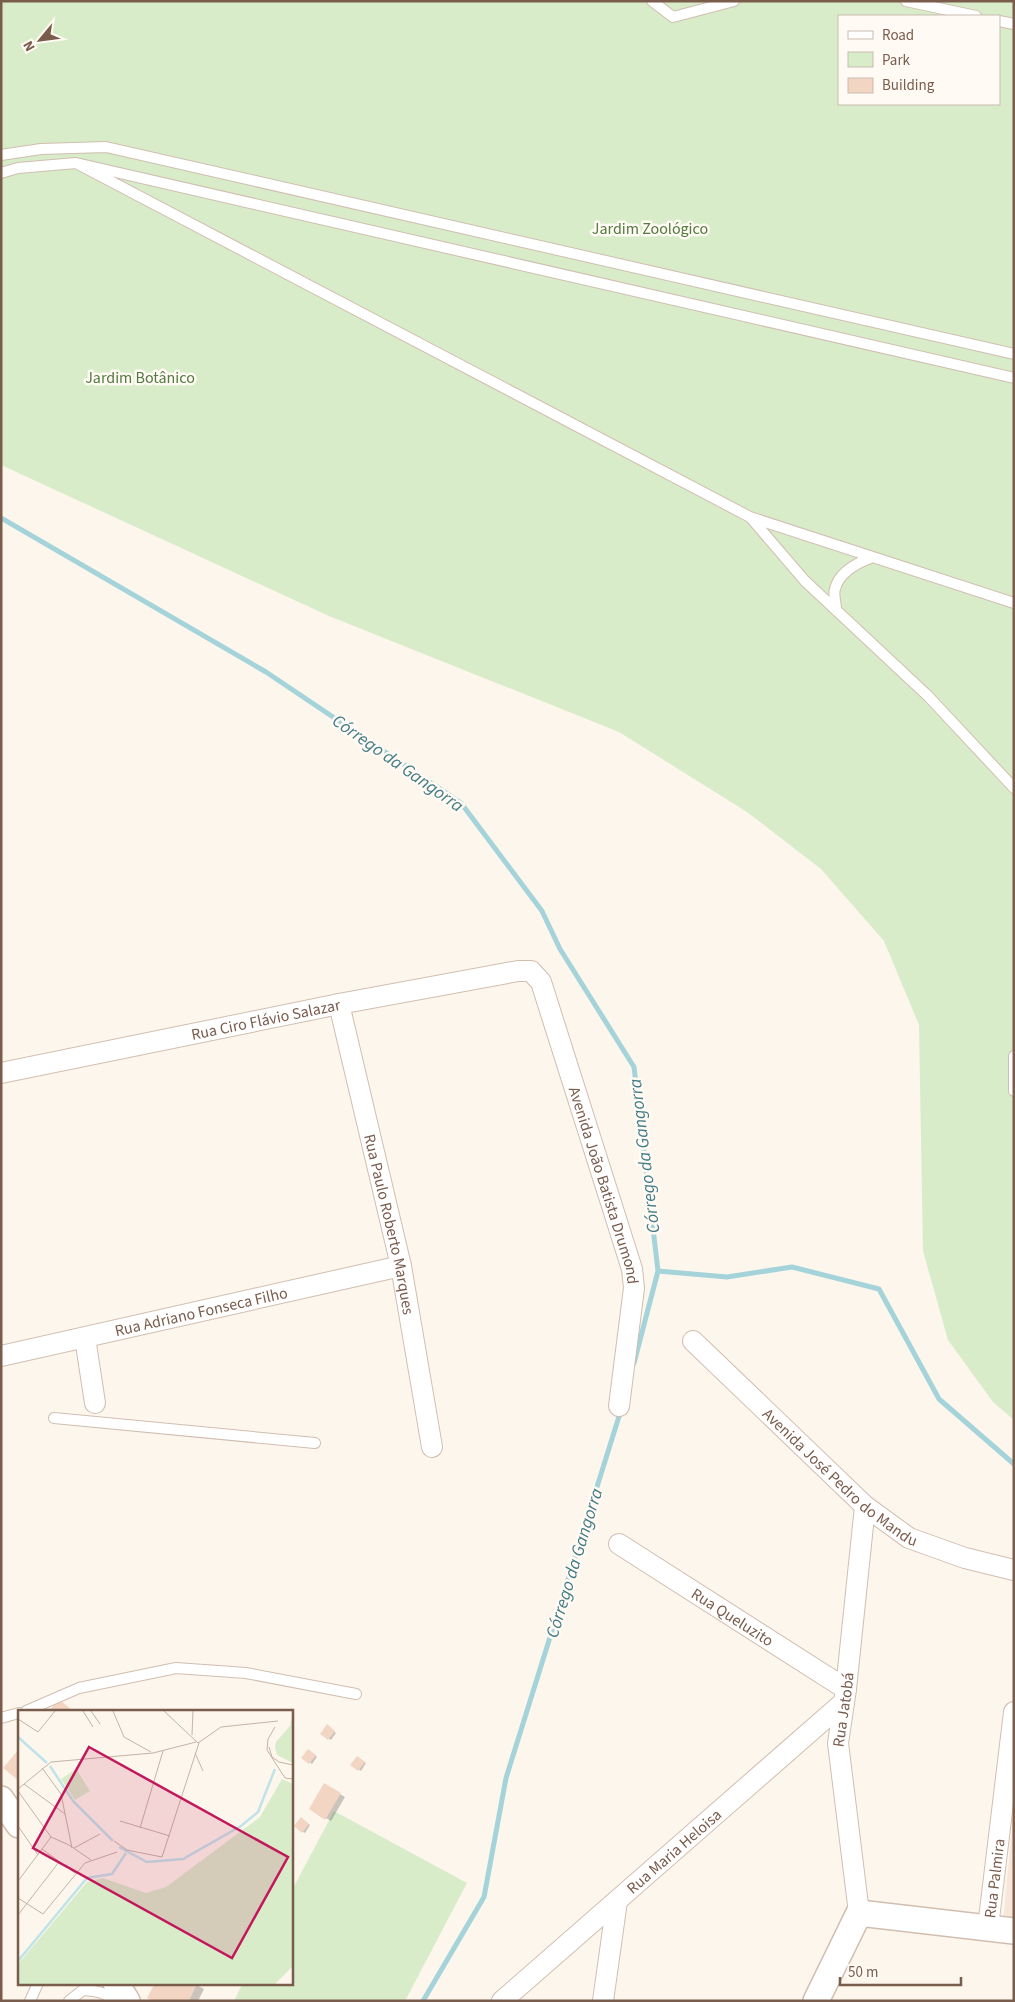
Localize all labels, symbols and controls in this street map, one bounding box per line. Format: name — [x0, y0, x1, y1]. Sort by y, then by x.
north arrow — [15, 15, 65, 65]
legend — [838, 15, 1000, 105]
text: Road — [882, 25, 914, 46]
text: N — [19, 37, 41, 55]
text: Park — [882, 50, 911, 71]
text: Building — [882, 75, 935, 96]
park label: Jardim Zoológico — [592, 218, 708, 240]
park label: Jardim Botânico — [85, 367, 195, 389]
water label: Córrego da Gangorra — [327, 709, 469, 818]
street label: Rua Ciro Flávio Salazar — [189, 994, 343, 1046]
water label: Córrego da Gangorra — [623, 1077, 666, 1235]
street label: Avenida João Batista Drumond — [563, 1084, 644, 1285]
street label: Rua Paulo Roberto Marques — [358, 1132, 419, 1317]
street label: Rua Adriano Fonseca Filho — [113, 1282, 290, 1342]
street label: Avenida José Pedro do Mandu — [757, 1403, 920, 1552]
water label: Córrego da Gangorra — [540, 1485, 609, 1641]
street label: Rua Queluzito — [687, 1583, 778, 1652]
street label: Rua Jatobá — [828, 1671, 860, 1749]
inset map — [18, 1710, 292, 1984]
street label: Rua Maria Heloisa — [622, 1804, 727, 1899]
street label: Rua Palmira — [979, 1837, 1011, 1920]
scale bar — [840, 1954, 961, 1986]
text: 50 m — [848, 1962, 878, 1983]

